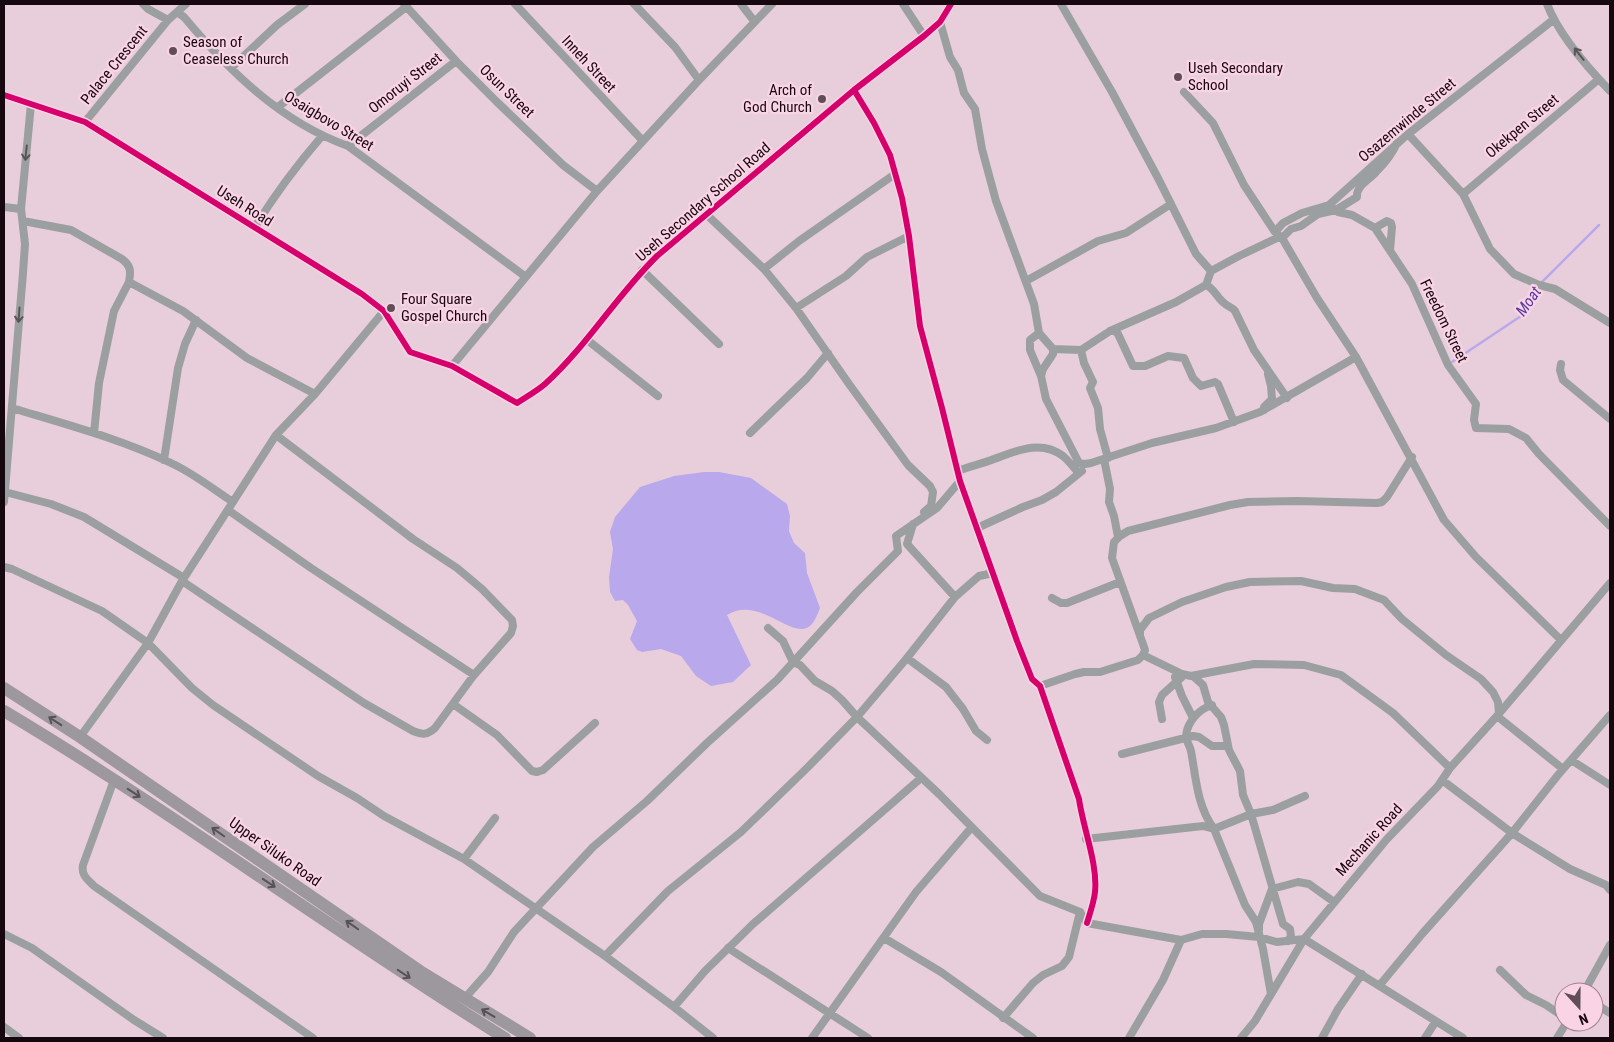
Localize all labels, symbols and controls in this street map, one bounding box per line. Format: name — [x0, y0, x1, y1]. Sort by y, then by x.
street label: Palace Crescent — [77, 22, 151, 108]
street label: Inneh Street — [558, 32, 620, 96]
place label: Season of Ceaseless Church — [183, 33, 289, 68]
marker: Season of Ceaseless Church — [167, 45, 179, 57]
one-way arrow — [1574, 47, 1584, 61]
street label: Omoruyi Street — [365, 49, 445, 117]
place label: Useh Secondary School — [1188, 59, 1283, 94]
street label: Osun Street — [476, 61, 538, 121]
marker: Useh Secondary School — [1172, 71, 1184, 83]
street label: Osazemwinde Street — [1355, 74, 1459, 166]
place label: Arch of God Church — [743, 81, 812, 116]
street label: Osaigbovo Street — [281, 87, 377, 155]
street label: Okekpen Street — [1482, 90, 1562, 162]
marker: Arch of God Church — [816, 93, 828, 105]
street label: Useh Secondary School Road — [632, 139, 774, 265]
one-way arrow — [22, 145, 31, 161]
street label: Useh Road — [213, 182, 277, 230]
street label: Freedom Street — [1416, 276, 1472, 366]
water label: Moat — [1512, 283, 1545, 320]
place label: Four Square Gospel Church — [401, 290, 487, 325]
marker: Four Square Gospel Church — [385, 302, 397, 314]
one-way arrow — [15, 306, 24, 322]
one-way arrow — [48, 716, 62, 726]
one-way arrow — [126, 788, 140, 798]
street label: Mechanic Road — [1332, 800, 1406, 880]
street label: Upper Siluko Road — [226, 814, 324, 890]
one-way arrow — [211, 827, 225, 837]
one-way arrow — [261, 879, 275, 889]
one-way arrow — [345, 920, 359, 930]
one-way arrow — [396, 969, 410, 979]
north arrow — [1554, 982, 1604, 1032]
one-way arrow — [481, 1008, 495, 1018]
text: N — [1577, 1010, 1591, 1028]

